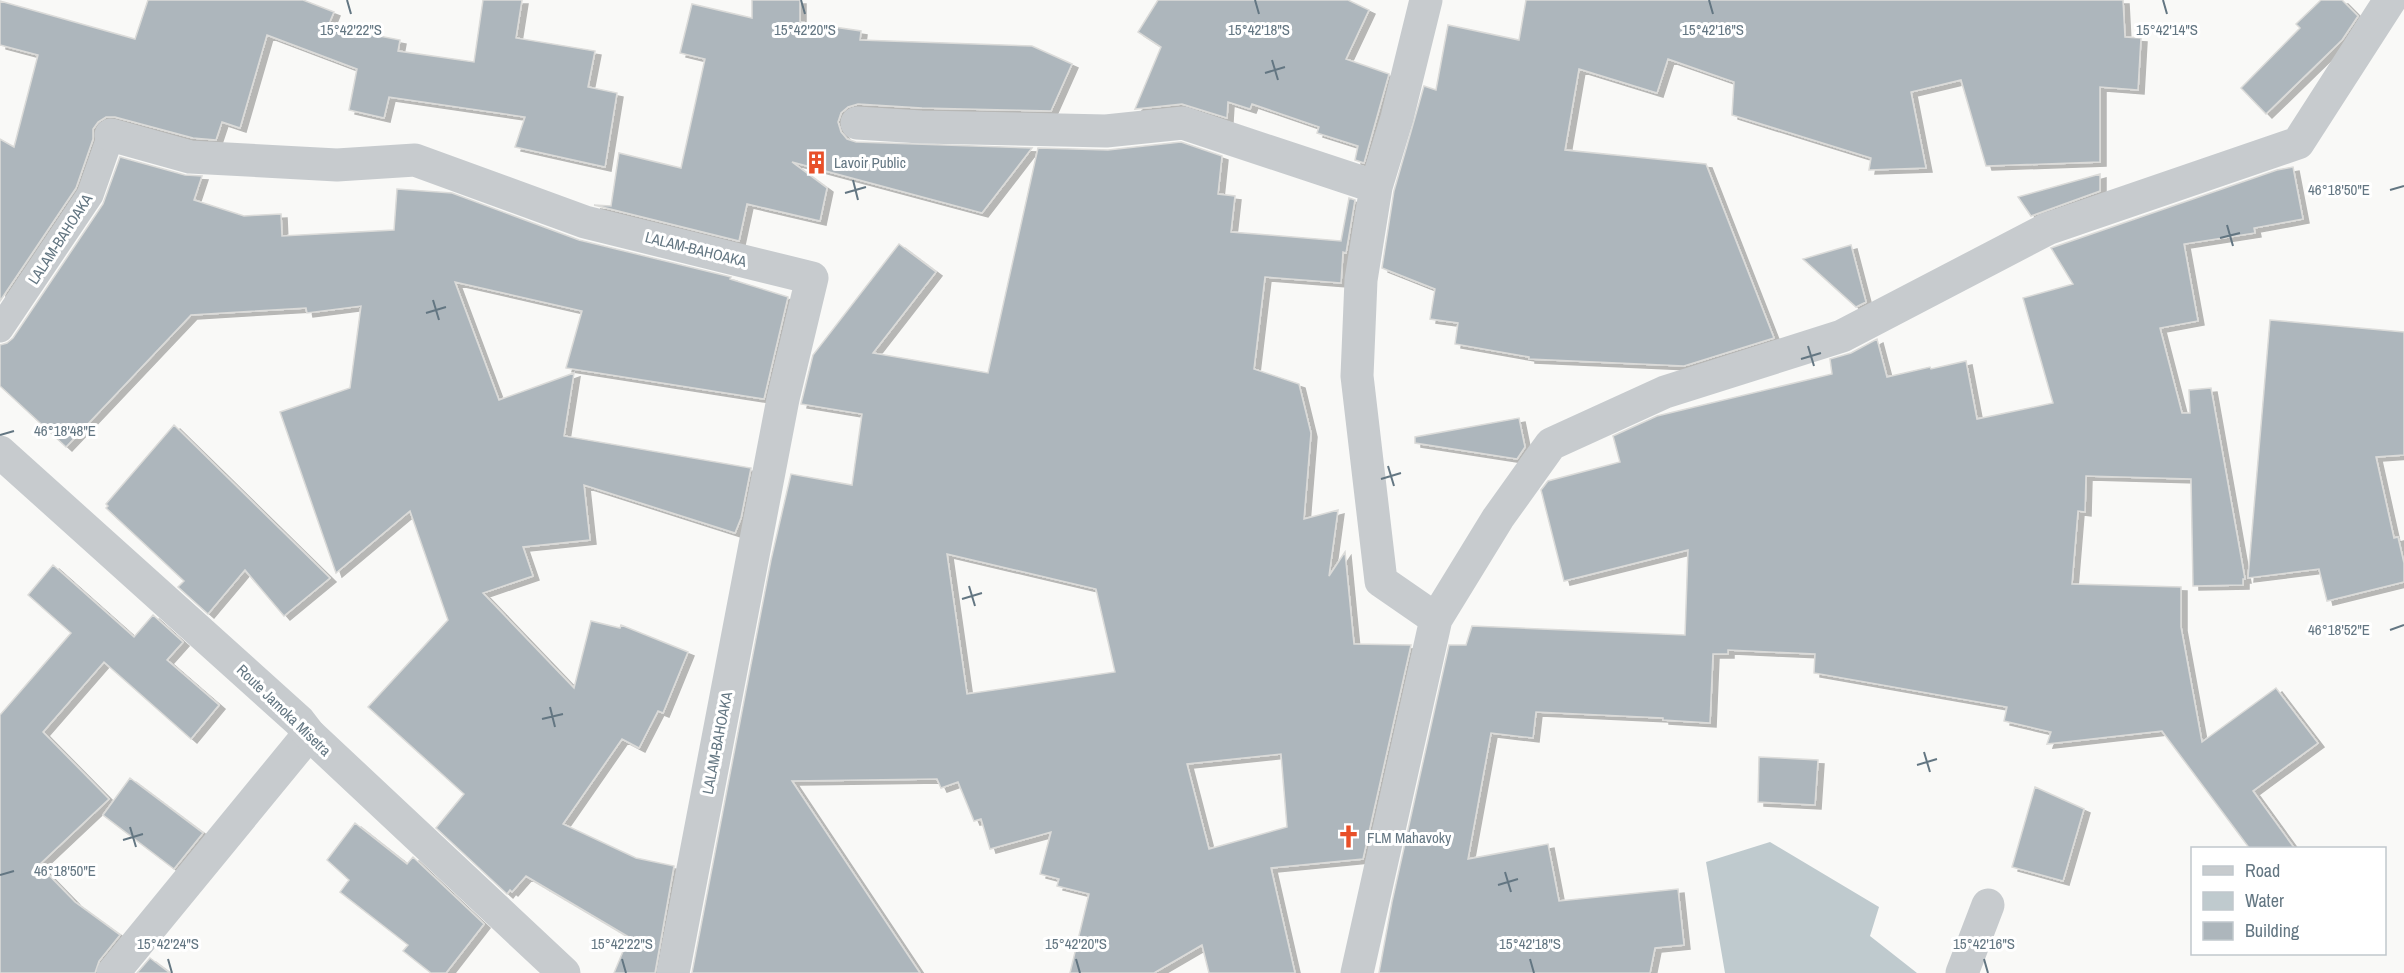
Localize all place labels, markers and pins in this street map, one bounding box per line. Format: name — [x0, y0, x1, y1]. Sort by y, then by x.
building icon: Lavoir Public — [803, 149, 829, 175]
place label: Lavoir Public — [834, 152, 906, 173]
church icon: FLM Mahavoky — [1336, 824, 1362, 850]
place label: FLM Mahavoky — [1367, 827, 1452, 848]

